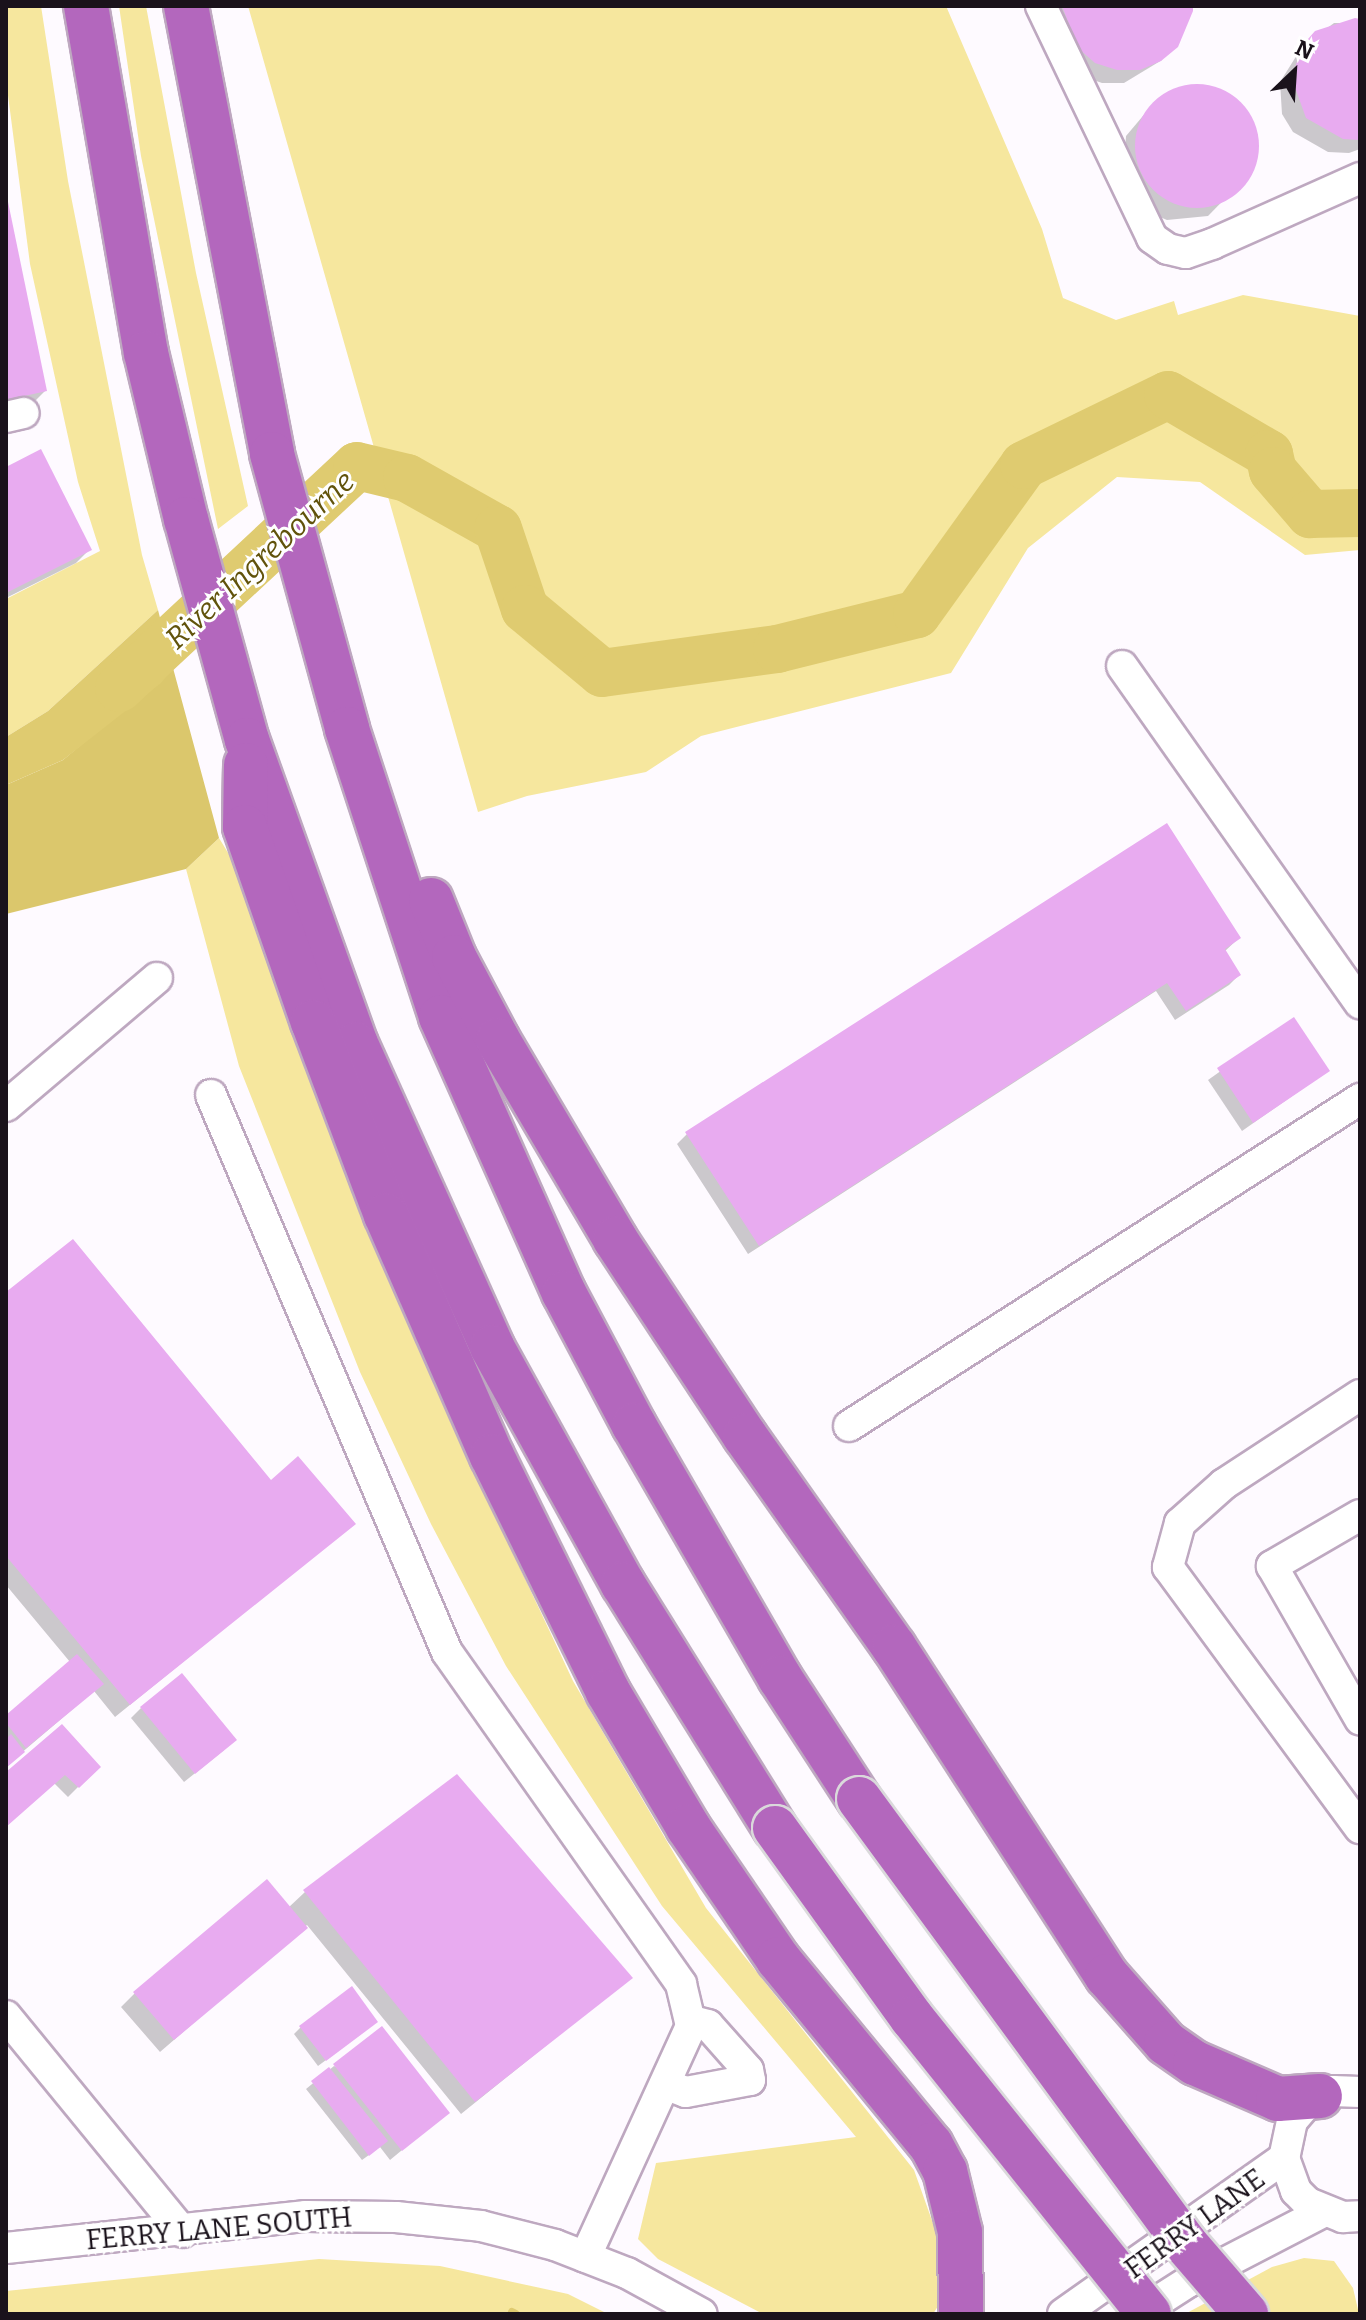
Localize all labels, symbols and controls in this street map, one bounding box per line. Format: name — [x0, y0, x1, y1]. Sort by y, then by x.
north arrow — [1254, 32, 1334, 112]
text: N — [1291, 34, 1318, 66]
water label: River Ingrebourne — [158, 463, 362, 657]
street label: FERRY LANE — [1118, 2162, 1272, 2286]
street label: FERRY LANE SOUTH — [85, 2201, 353, 2257]

